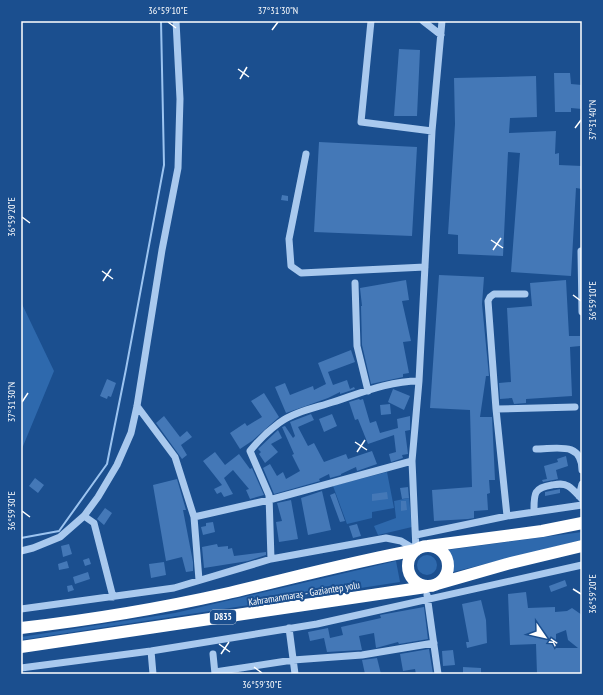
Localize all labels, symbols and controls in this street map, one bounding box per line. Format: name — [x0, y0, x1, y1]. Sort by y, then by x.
text: 36°59'10"E — [148, 4, 188, 17]
text: 37°31'30"N — [258, 4, 298, 17]
text: 37°31'40"N — [586, 100, 599, 140]
text: 36°59'20"E — [5, 197, 18, 237]
text: 36°59'10"E — [586, 281, 599, 321]
text: 37°31'30"N — [5, 382, 18, 422]
text: 36°59'30"E — [5, 491, 18, 531]
text: 36°59'20"E — [586, 574, 599, 614]
street label: Kahramanmaraş - Gaziantep yolu — [247, 578, 361, 609]
road number: D835 — [210, 610, 236, 624]
north arrow — [525, 617, 565, 657]
text: K — [546, 636, 561, 649]
text: 36°59'30"E — [242, 678, 282, 691]

